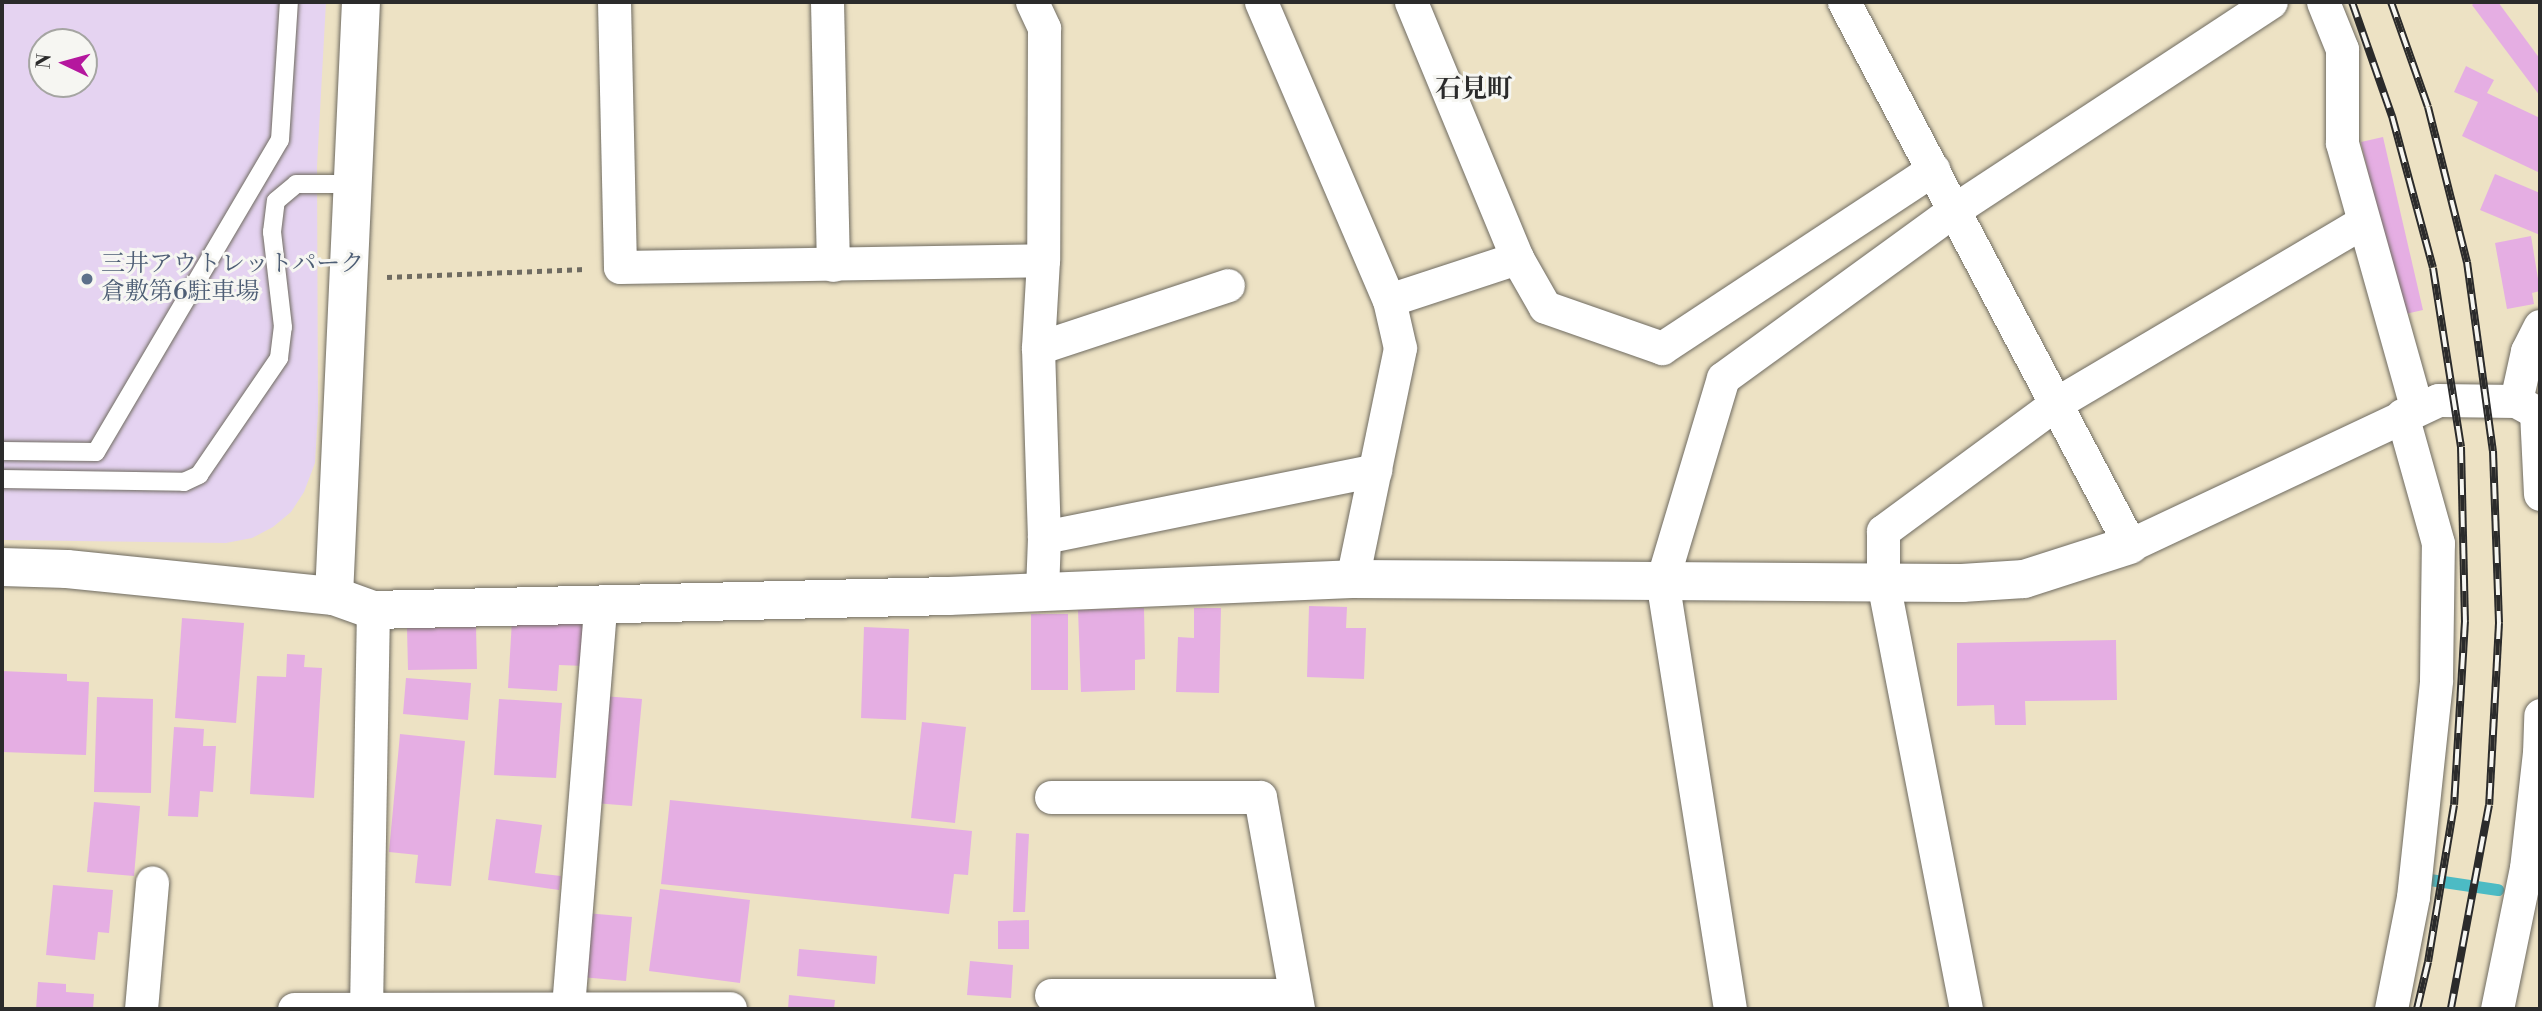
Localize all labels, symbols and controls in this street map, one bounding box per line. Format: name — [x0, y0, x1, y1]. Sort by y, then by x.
north arrow — [28, 28, 98, 98]
text: N — [31, 53, 57, 70]
district label: 石見町 — [1435, 74, 1513, 106]
place label: 三井アウトレットパーク 倉敷第6駐車場 — [101, 251, 365, 307]
marker: 三井アウトレットパーク 倉敷第6駐車場 — [79, 271, 95, 287]

